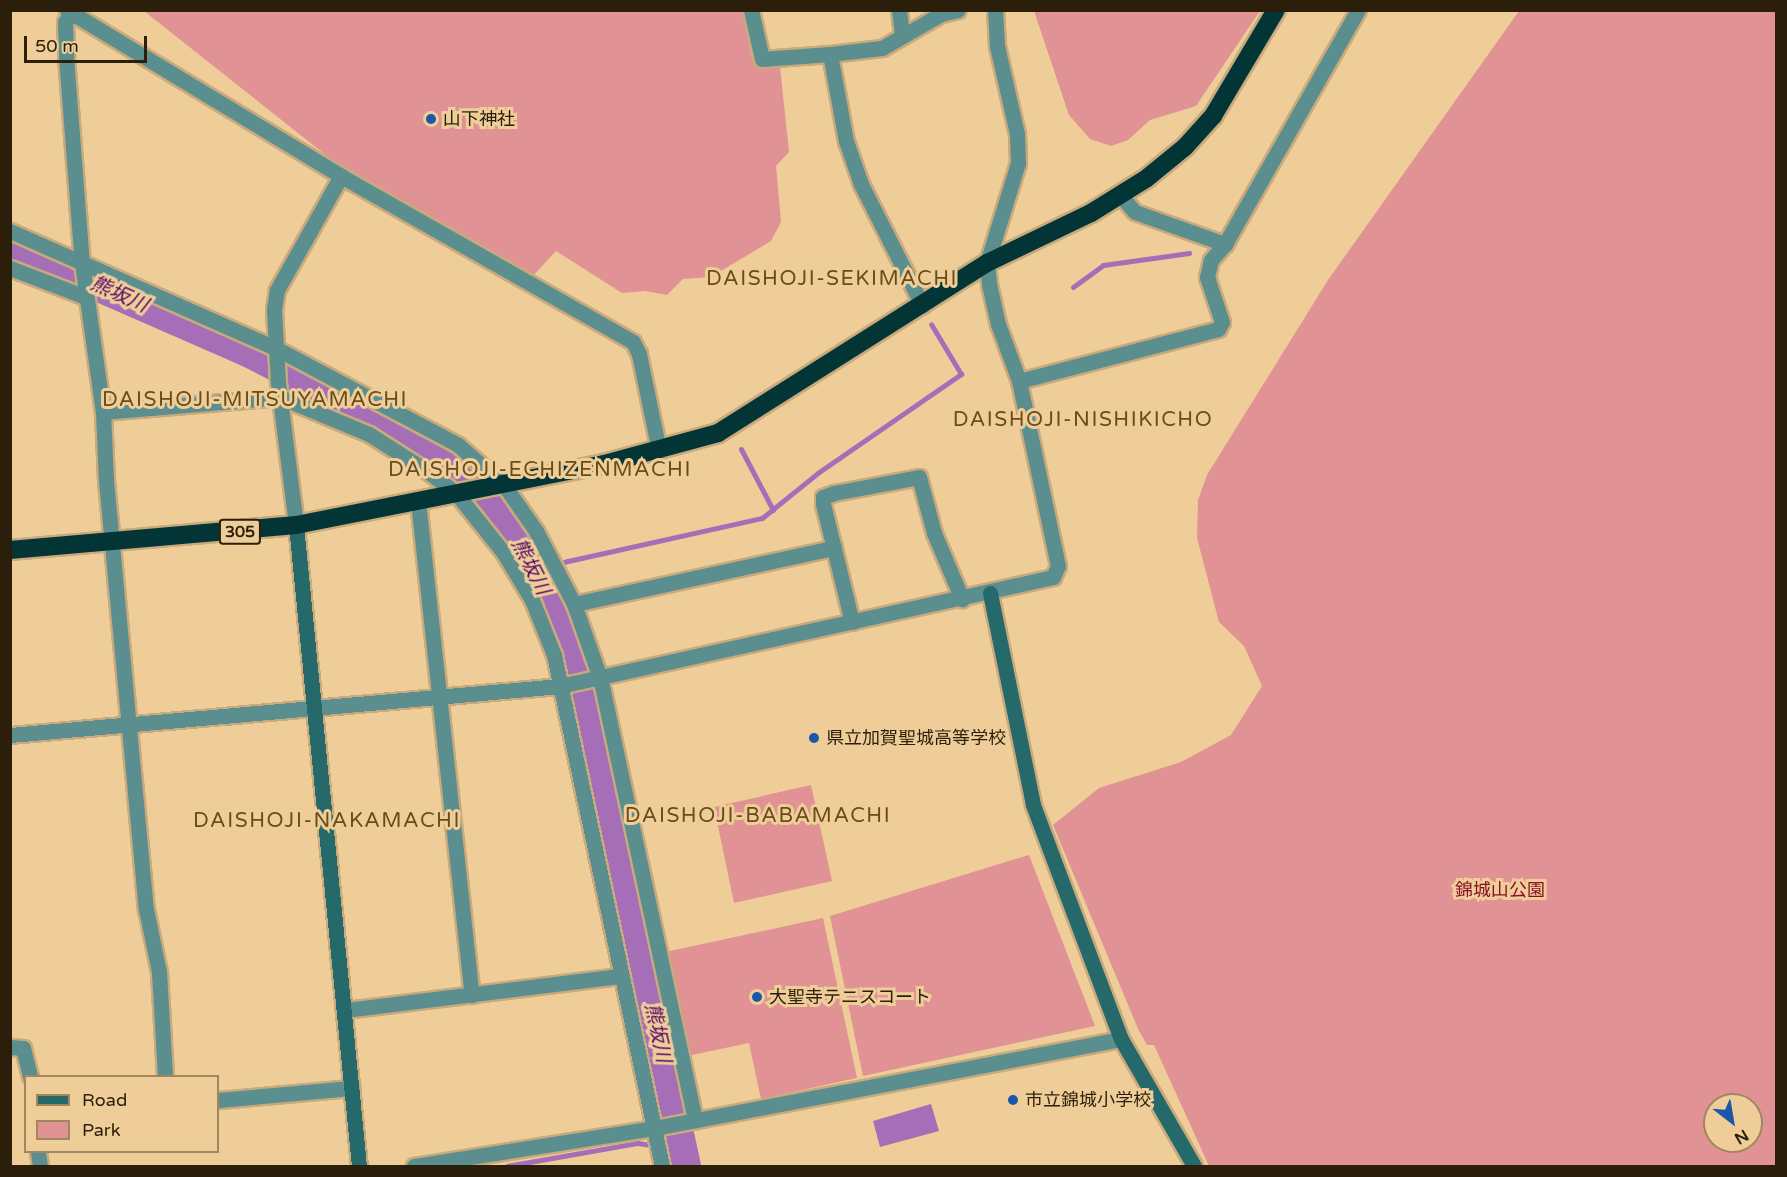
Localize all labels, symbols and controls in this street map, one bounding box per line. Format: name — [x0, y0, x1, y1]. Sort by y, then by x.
scale bar — [27, 24, 150, 62]
text: 50 m — [35, 35, 79, 57]
place label: 山下神社 — [443, 108, 515, 130]
marker: 山下神社 — [424, 112, 438, 126]
district label: DAISHOJI-SEKIMACHI — [706, 266, 958, 292]
water label: 熊坂川 — [87, 272, 151, 318]
district label: DAISHOJI-MITSUYAMACHI — [102, 387, 408, 413]
district label: DAISHOJI-NISHIKICHO — [953, 407, 1213, 433]
district label: DAISHOJI-ECHIZENMACHI — [388, 457, 692, 483]
road number: 305 — [218, 519, 262, 545]
water label: 熊坂川 — [506, 535, 554, 599]
place label: 県立加賀聖城高等学校 — [826, 727, 1006, 749]
marker: 県立加賀聖城高等学校 — [807, 731, 821, 745]
district label: DAISHOJI-BABAMACHI — [625, 803, 891, 829]
district label: DAISHOJI-NAKAMACHI — [193, 808, 461, 834]
park label: 錦城山公園 — [1455, 879, 1545, 901]
place label: 大聖寺テニスコート — [769, 986, 931, 1008]
marker: 大聖寺テニスコート — [750, 990, 764, 1004]
water label: 熊坂川 — [639, 1001, 675, 1065]
legend — [24, 1075, 219, 1153]
text: Road — [82, 1089, 127, 1111]
place label: 市立錦城小学校 — [1025, 1089, 1151, 1111]
marker: 市立錦城小学校 — [1006, 1093, 1020, 1107]
north arrow — [1703, 1093, 1763, 1153]
text: Park — [82, 1119, 120, 1141]
text: N — [1731, 1125, 1752, 1149]

